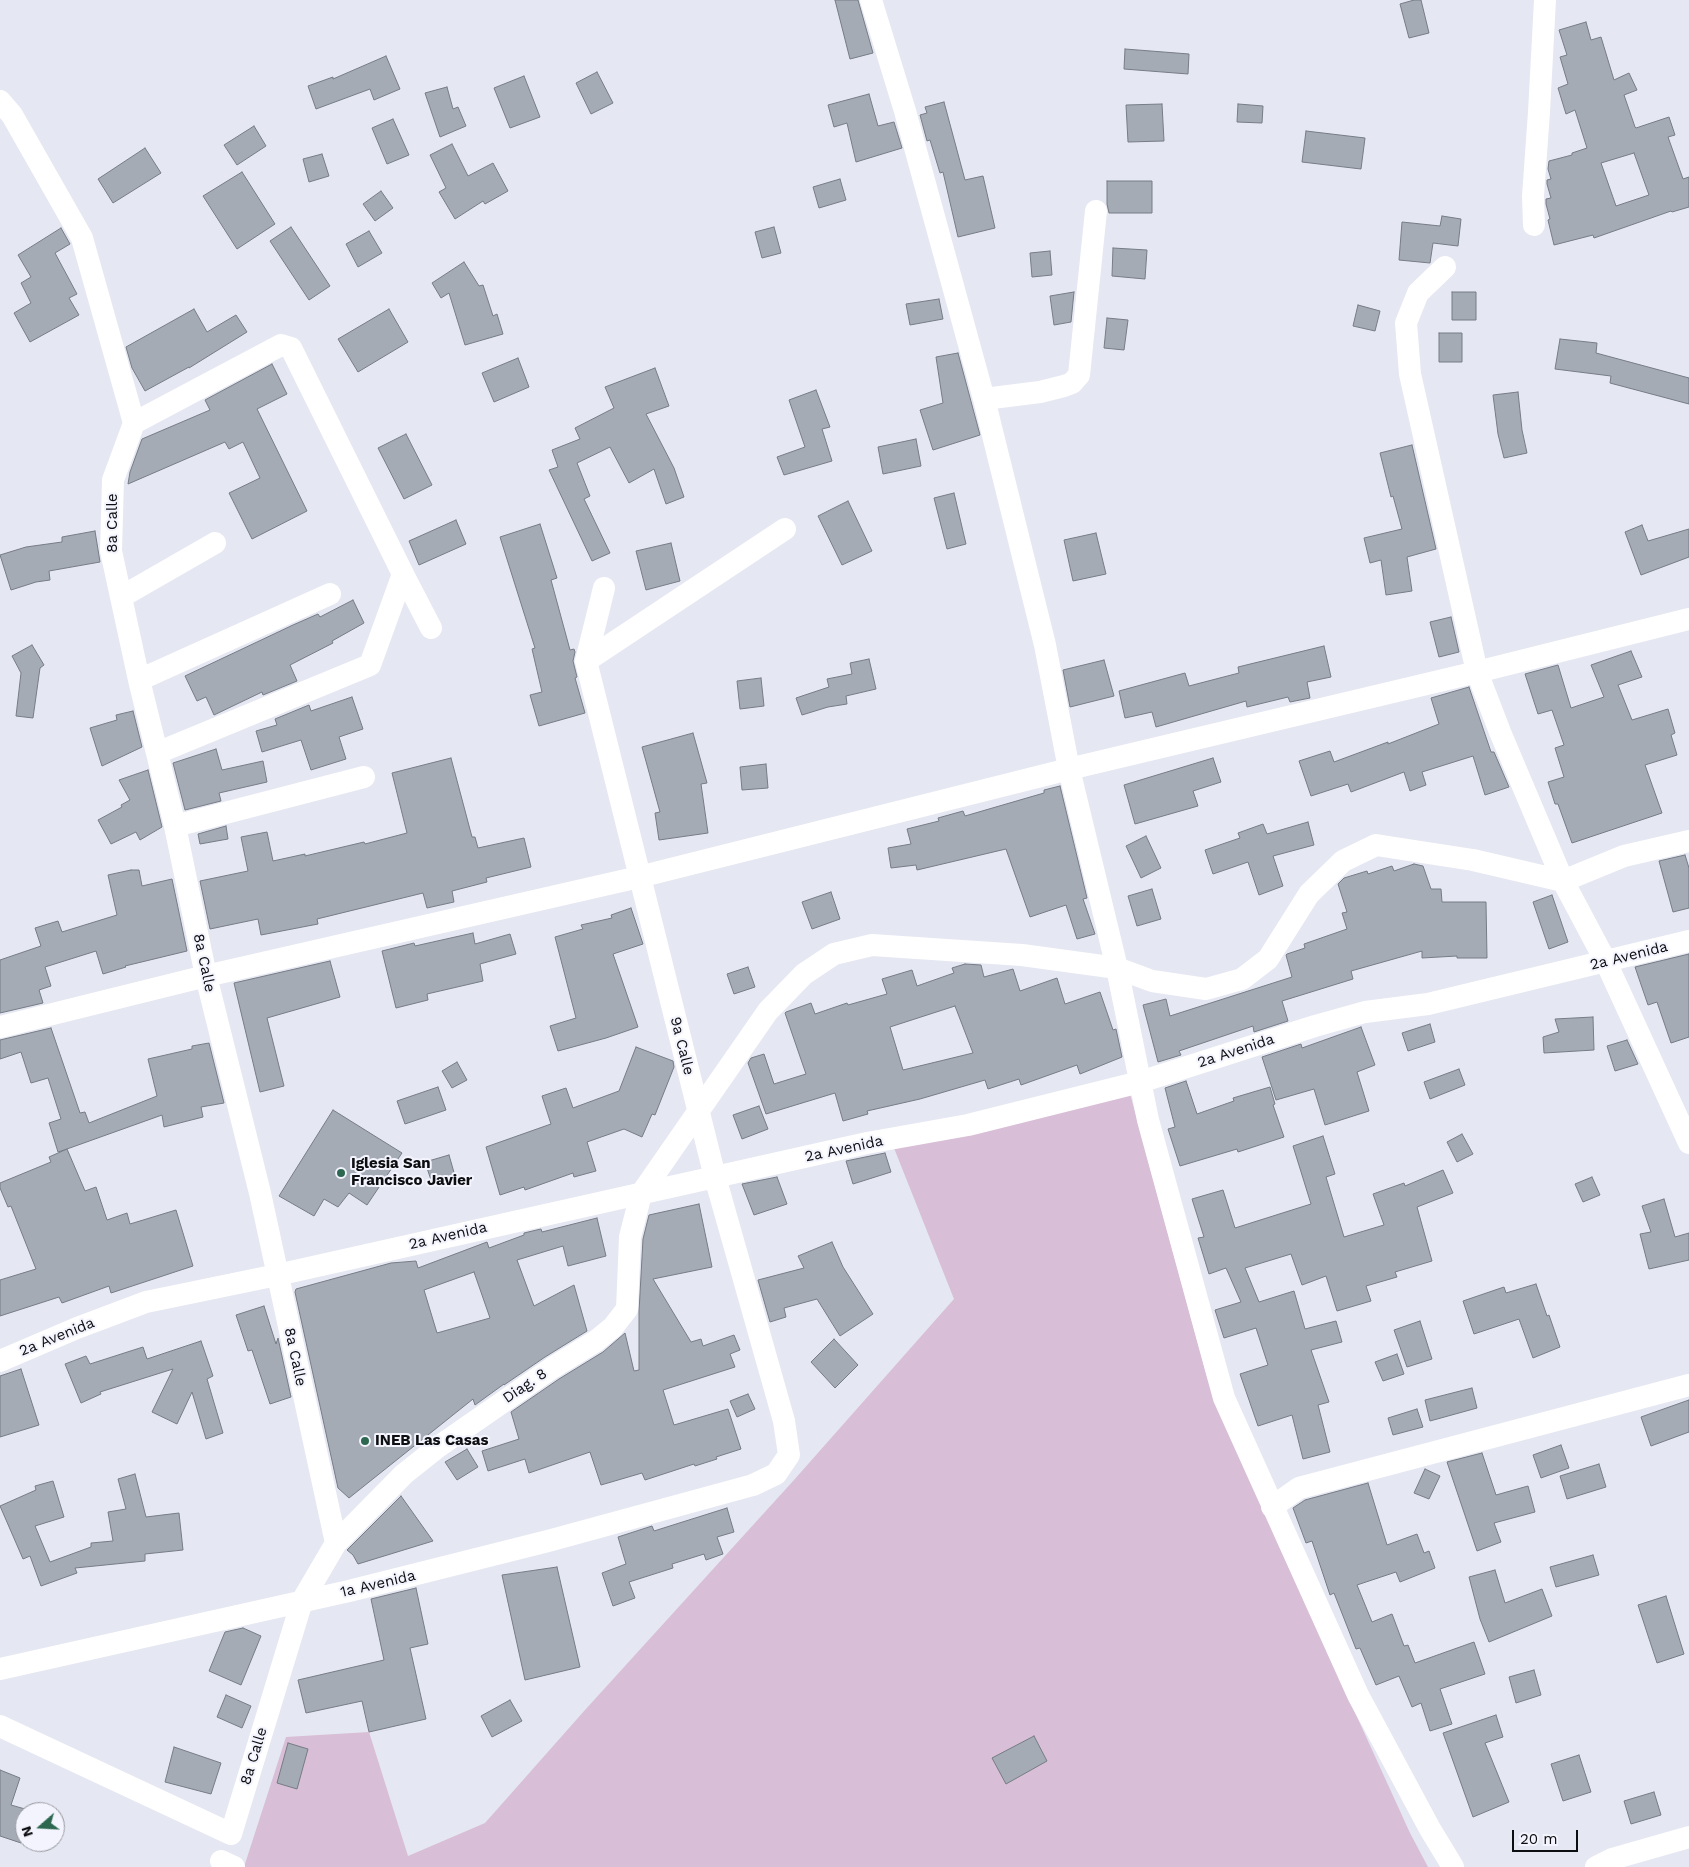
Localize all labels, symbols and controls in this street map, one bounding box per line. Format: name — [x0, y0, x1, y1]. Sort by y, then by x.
street label: 8a Calle — [104, 493, 122, 553]
street label: 8a Calle — [189, 932, 219, 994]
street label: 2a Avenida — [1588, 938, 1670, 974]
street label: 9a Calle — [666, 1015, 698, 1077]
street label: 2a Avenida — [1195, 1030, 1277, 1072]
street label: 2a Avenida — [803, 1132, 885, 1166]
place label: Iglesia San Francisco Javier — [351, 1155, 472, 1190]
marker: Iglesia San Francisco Javier — [335, 1167, 347, 1179]
street label: 2a Avenida — [407, 1218, 489, 1254]
street label: 2a Avenida — [17, 1314, 97, 1360]
street label: 8a Calle — [280, 1326, 310, 1388]
street label: Diag. 8 — [499, 1365, 551, 1407]
place label: INEB Las Casas — [375, 1432, 488, 1450]
marker: INEB Las Casas — [359, 1435, 371, 1447]
street label: 1a Avenida — [339, 1567, 417, 1601]
street label: 8a Calle — [237, 1725, 271, 1787]
north arrow — [15, 1802, 65, 1852]
scale bar — [1514, 1820, 1580, 1852]
text: N — [18, 1824, 36, 1839]
text: 20 m — [1520, 1830, 1558, 1848]

